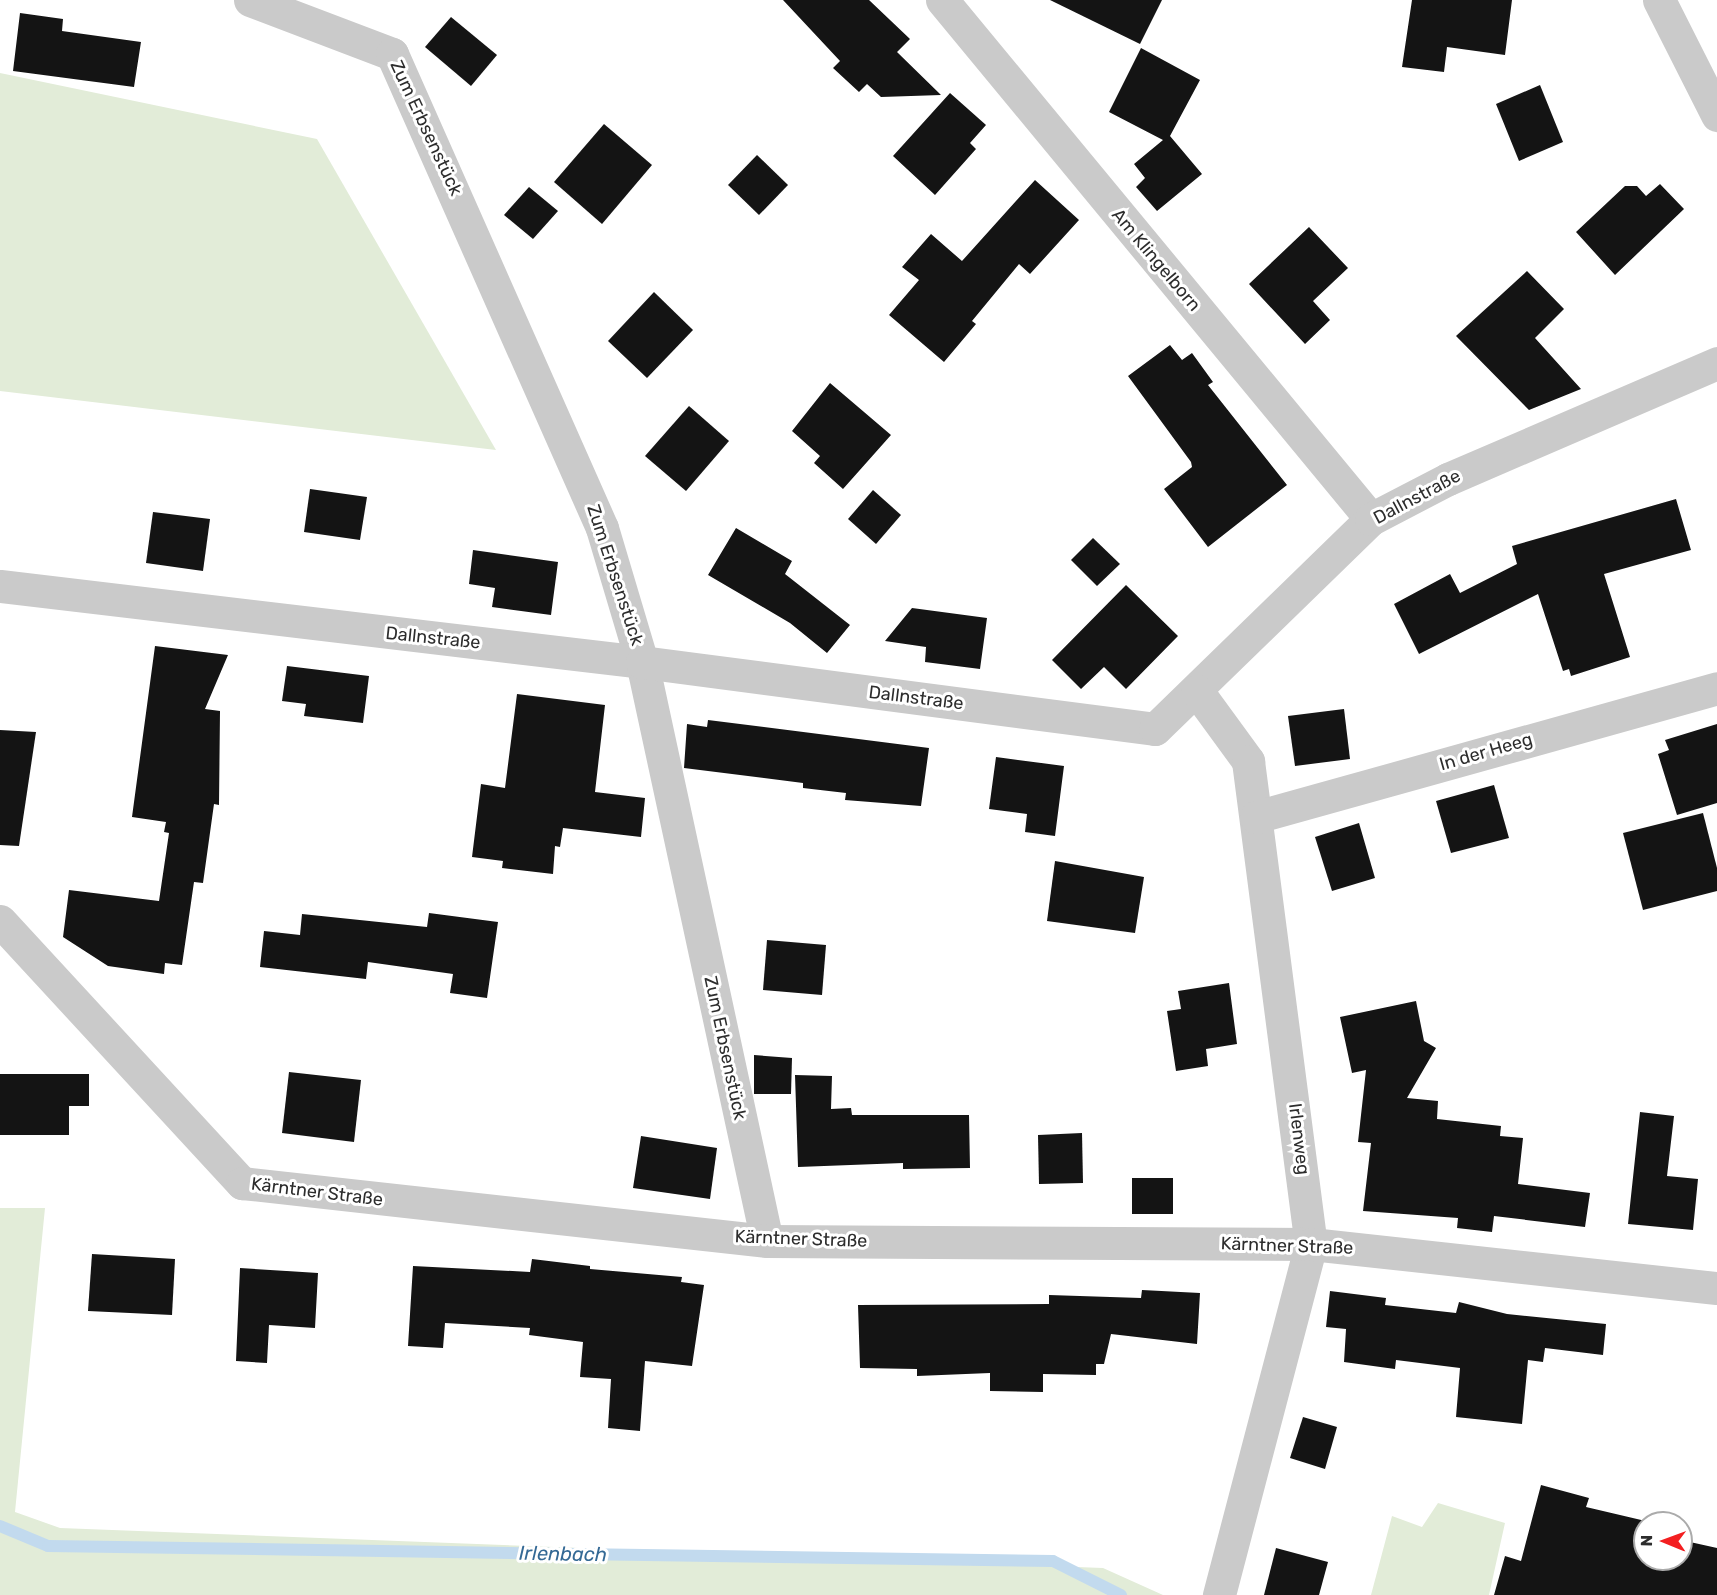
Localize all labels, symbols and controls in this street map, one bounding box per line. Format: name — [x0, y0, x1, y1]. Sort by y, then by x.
street label: Zum Erbsenstück — [385, 57, 467, 199]
street label: Am Klingelborn — [1107, 204, 1205, 316]
street label: Dallnstraße — [1370, 465, 1464, 529]
street label: Zum Erbsenstück — [582, 502, 648, 648]
street label: Dallnstraße — [384, 622, 482, 654]
street label: Dallnstraße — [867, 681, 965, 715]
street label: In der Heeg — [1437, 728, 1535, 776]
street label: Zum Erbsenstück — [699, 974, 751, 1122]
street label: Irlenweg — [1284, 1102, 1314, 1176]
street label: Kärntner Straße — [250, 1173, 384, 1211]
street label: Kärntner Straße — [734, 1226, 868, 1252]
street label: Kärntner Straße — [1220, 1233, 1354, 1259]
north arrow — [1633, 1511, 1693, 1571]
text: N — [1637, 1535, 1656, 1547]
water label: Irlenbach — [519, 1541, 607, 1567]

